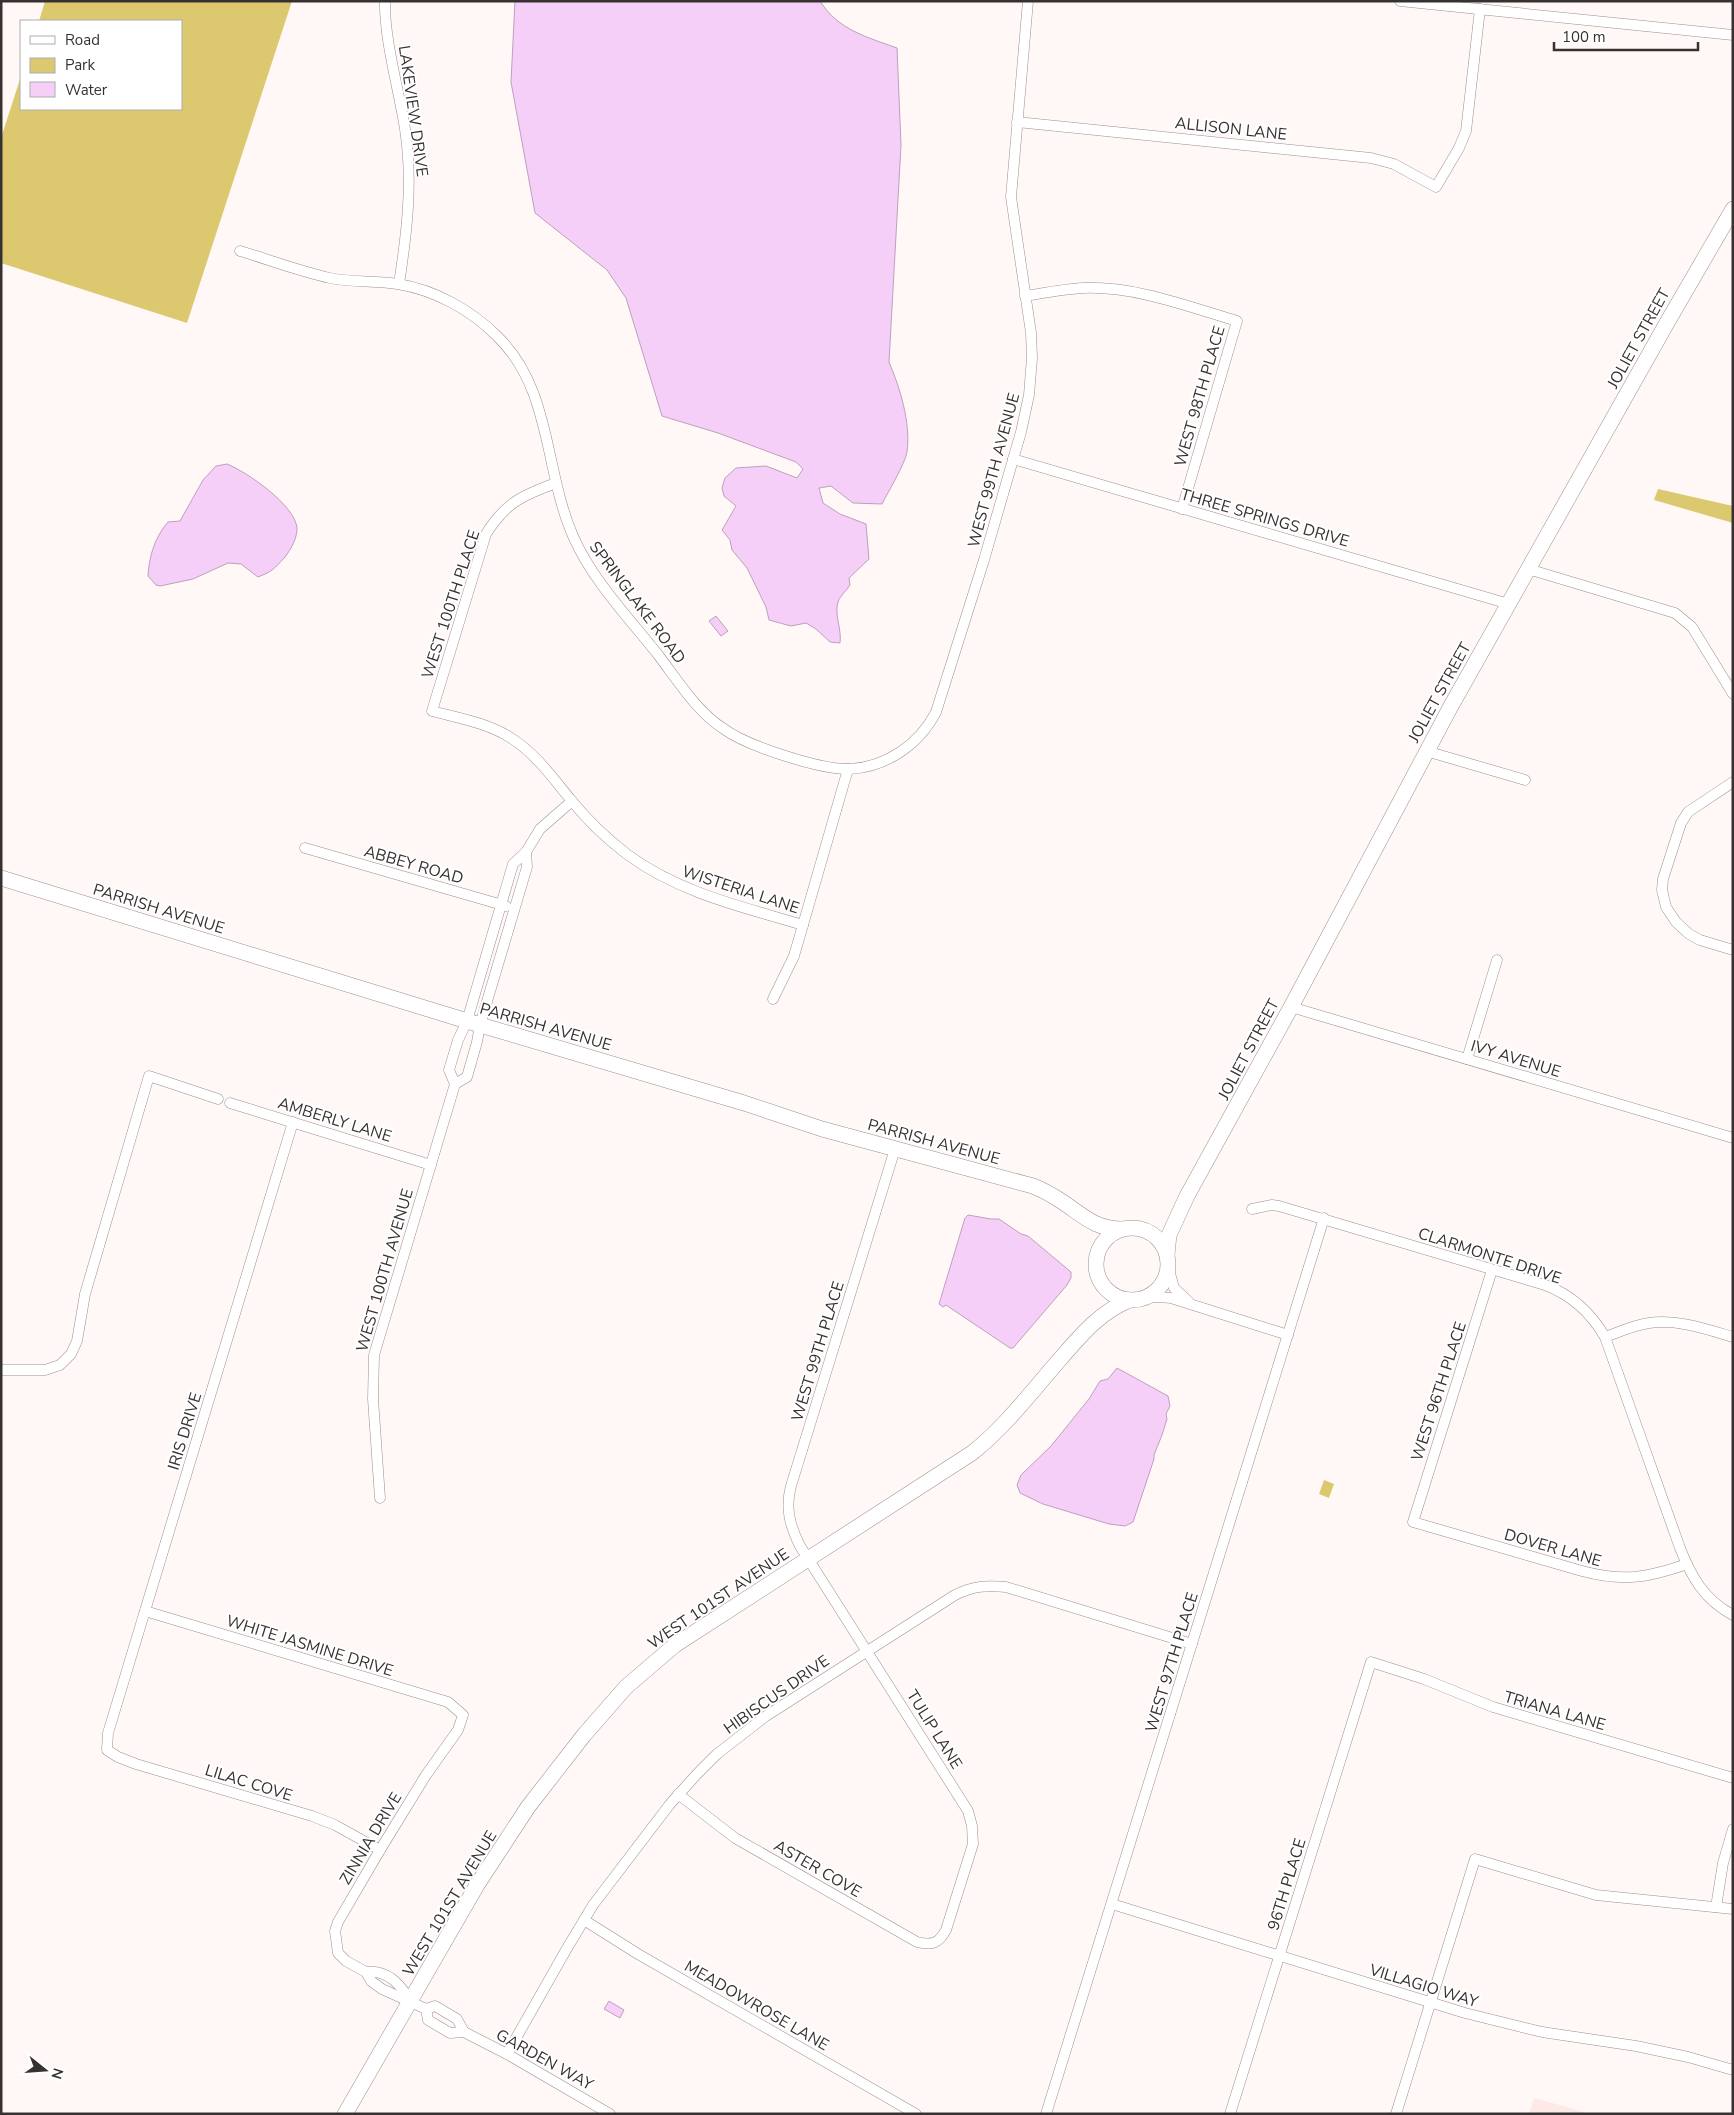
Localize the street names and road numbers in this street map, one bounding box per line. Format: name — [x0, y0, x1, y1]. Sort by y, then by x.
street label: LAKEVIEW DRIVE — [393, 44, 433, 178]
street label: ALLISON LANE — [1174, 112, 1288, 146]
street label: JOLIET STREET — [1602, 284, 1676, 393]
street label: WEST 98TH PLACE — [1169, 323, 1231, 469]
street label: WEST 99TH AVENUE — [963, 391, 1025, 550]
street label: THREE SPRINGS DRIVE — [1178, 483, 1352, 553]
street label: WEST 100TH PLACE — [417, 527, 485, 681]
street label: SPRINGLAKE ROAD — [584, 537, 691, 668]
street label: JOLIET STREET — [1403, 638, 1477, 747]
street label: ABBEY ROAD — [361, 840, 466, 890]
street label: WISTERIA LANE — [679, 861, 802, 919]
street label: PARRISH AVENUE — [90, 879, 227, 939]
street label: JOLIET STREET — [1213, 995, 1285, 1105]
street label: PARRISH AVENUE — [477, 998, 614, 1056]
street label: IVY AVENUE — [1468, 1035, 1563, 1083]
street label: AMBERLY LANE — [275, 1092, 394, 1148]
street label: PARRISH AVENUE — [865, 1114, 1002, 1170]
street label: WEST 100TH AVENUE — [351, 1186, 419, 1354]
street label: CLARMONTE DRIVE — [1415, 1222, 1564, 1289]
street label: WEST 99TH PLACE — [786, 1279, 850, 1424]
street label: WEST 96TH PLACE — [1406, 1319, 1472, 1464]
street label: IRIS DRIVE — [163, 1390, 207, 1473]
street label: DOVER LANE — [1502, 1524, 1604, 1572]
street label: WEST 101ST AVENUE — [644, 1543, 794, 1654]
street label: WEST 97TH PLACE — [1140, 1590, 1204, 1735]
street label: WHITE JASMINE DRIVE — [223, 1610, 396, 1682]
street label: HIBISCUS DRIVE — [719, 1650, 834, 1740]
street label: TULIP LANE — [901, 1686, 967, 1773]
street label: TRIANA LANE — [1501, 1686, 1608, 1736]
street label: LILAC COVE — [202, 1759, 295, 1807]
street label: ZINNIA DRIVE — [335, 1788, 407, 1889]
street label: WEST 101ST AVENUE — [398, 1827, 502, 1980]
street label: ASTER COVE — [770, 1835, 865, 1903]
street label: 96TH PLACE — [1263, 1836, 1311, 1933]
street label: MEADOWROSE LANE — [680, 1956, 833, 2056]
street label: VILLAGIO WAY — [1366, 1959, 1481, 2013]
street label: GARDEN WAY — [492, 2024, 597, 2096]

